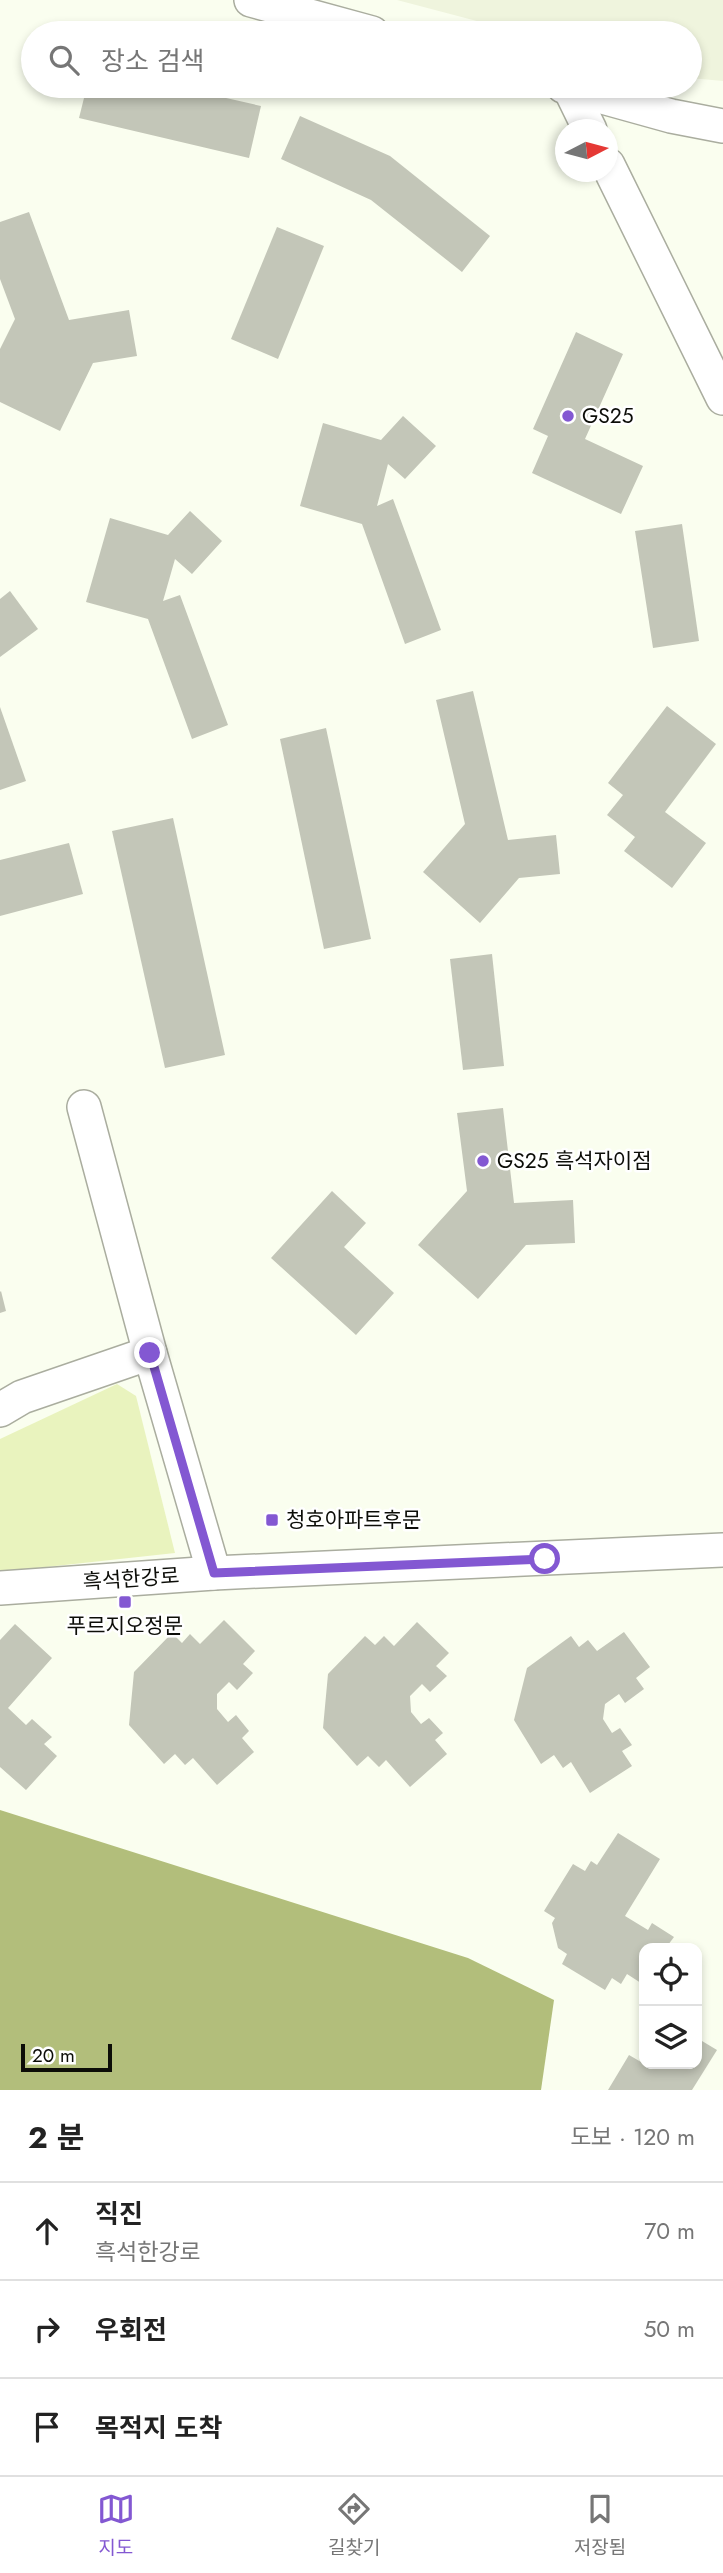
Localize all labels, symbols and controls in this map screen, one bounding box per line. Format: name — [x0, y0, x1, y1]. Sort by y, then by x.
search box — [21, 21, 702, 98]
icon: search — [45, 41, 83, 79]
text: 장소 검색 — [101, 42, 204, 80]
north arrow — [555, 119, 618, 182]
place label: GS25 — [582, 401, 634, 431]
marker: GS25 — [560, 408, 576, 424]
place label: GS25 흑석자이점 — [497, 1146, 651, 1176]
marker: GS25 흑석자이점 — [475, 1153, 491, 1169]
route end — [134, 1337, 165, 1368]
place label: 청호아파트후문 — [286, 1505, 421, 1535]
marker: 청호아파트후문 — [264, 1512, 280, 1528]
route start — [529, 1543, 560, 1574]
street label: 흑석한강로 — [82, 1561, 180, 1597]
marker: 푸르지오정문 — [117, 1594, 133, 1610]
place label: 푸르지오정문 — [67, 1611, 183, 1641]
map controls — [639, 1943, 702, 2069]
button: locate — [639, 1943, 702, 2006]
button: layers — [639, 2006, 702, 2069]
scale bar — [21, 2041, 112, 2073]
text: 20 m — [32, 2042, 75, 2069]
text: 2 분 — [28, 2116, 84, 2159]
text: 도보 · 120 m — [570, 2120, 695, 2154]
text: 직진 — [95, 2195, 143, 2233]
icon: ahead — [28, 2212, 66, 2250]
text: 70 m — [644, 2214, 695, 2248]
text: 흑석한강로 — [95, 2235, 201, 2269]
icon: right — [28, 2310, 66, 2348]
text: 우회전 — [95, 2311, 167, 2349]
text: 50 m — [643, 2312, 695, 2346]
icon: arrive — [28, 2408, 66, 2446]
text: 목적지 도착 — [95, 2409, 222, 2447]
tab: 지도 — [97, 2490, 135, 2561]
tab: 길찾기 — [328, 2490, 380, 2561]
tab: 저장됨 — [574, 2490, 626, 2561]

